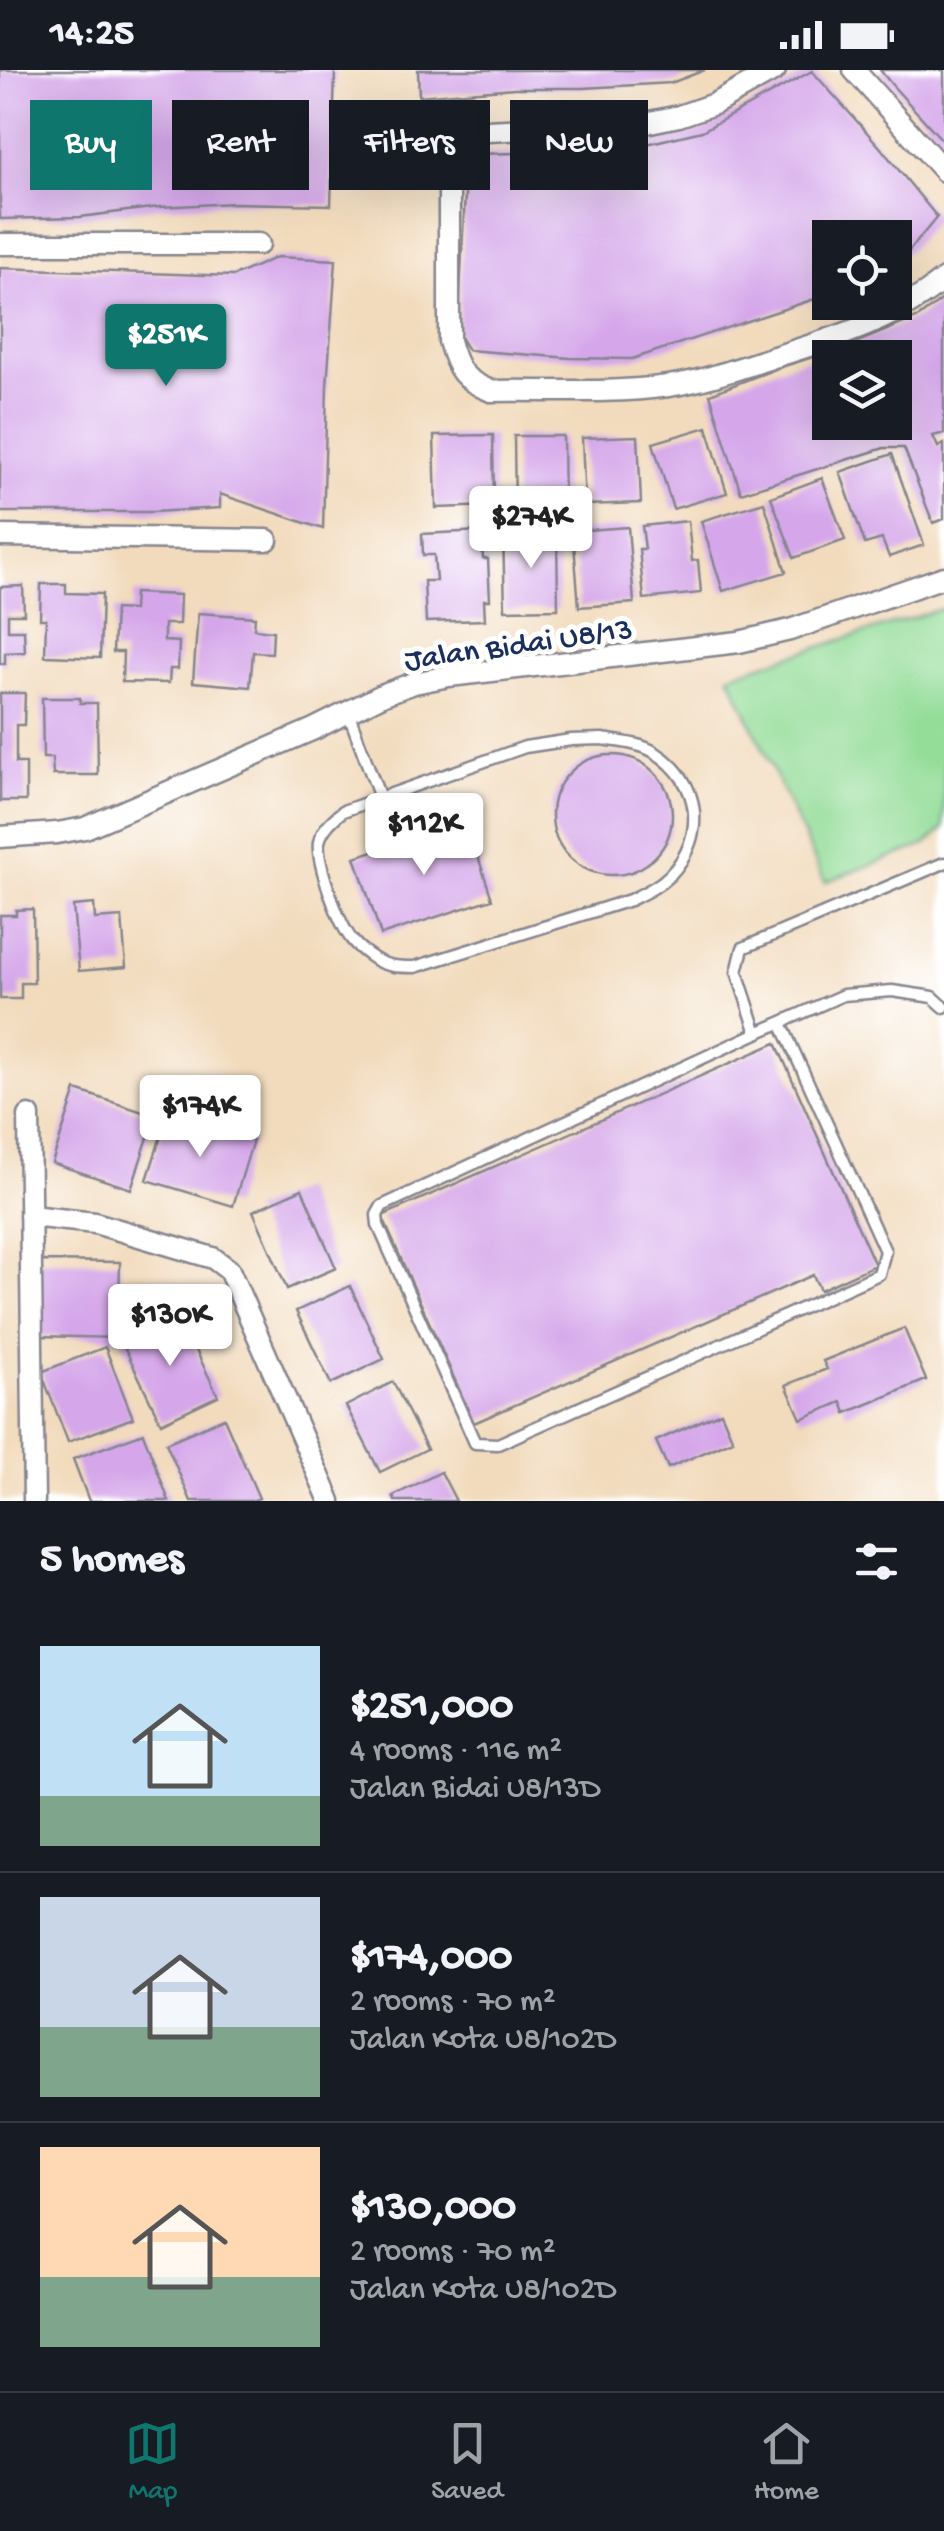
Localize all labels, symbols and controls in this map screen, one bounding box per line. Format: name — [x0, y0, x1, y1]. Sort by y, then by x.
text: 14:25 — [50, 13, 134, 57]
chip: Buy — [30, 100, 152, 190]
chip: Rent — [172, 100, 309, 190]
chip: Filters — [329, 100, 490, 190]
chip: New — [510, 100, 648, 190]
map controls — [812, 220, 912, 440]
button: locate — [812, 220, 912, 320]
pin: $251K — [96, 304, 236, 389]
text: $251K — [127, 317, 205, 355]
button: layers — [812, 340, 912, 440]
pin: $274K — [461, 486, 601, 571]
text: $274K — [491, 499, 571, 537]
street label: Jalan Bidai U8/13 — [402, 612, 635, 682]
pin: $112K — [354, 793, 494, 878]
text: $112K — [387, 806, 461, 844]
pin: $174K — [130, 1075, 270, 1160]
text: $174K — [162, 1088, 238, 1126]
pin: $130K — [100, 1284, 240, 1369]
text: $130K — [130, 1297, 210, 1335]
icon: filters — [849, 1534, 904, 1589]
text: 5 homes — [40, 1537, 183, 1586]
text: $251,000 — [350, 1684, 513, 1733]
icon: home — [120, 1686, 240, 1806]
text: 4 rooms · 116 m² — [350, 1733, 562, 1771]
text: Jalan Bidai U8/13D — [350, 1771, 601, 1809]
text: $174,000 — [350, 1935, 512, 1984]
icon: home — [120, 1937, 240, 2057]
text: 2 rooms · 70 m² — [350, 1984, 555, 2022]
text: Jalan Kota U8/102D — [350, 2022, 616, 2060]
text: $130,000 — [350, 2185, 516, 2234]
icon: home — [120, 2187, 240, 2307]
text: 2 rooms · 70 m² — [350, 2234, 555, 2272]
text: Jalan Kota U8/102D — [350, 2272, 616, 2310]
tab: Map — [125, 2416, 180, 2509]
tab: Saved — [431, 2416, 503, 2509]
tab: Home — [754, 2416, 819, 2509]

